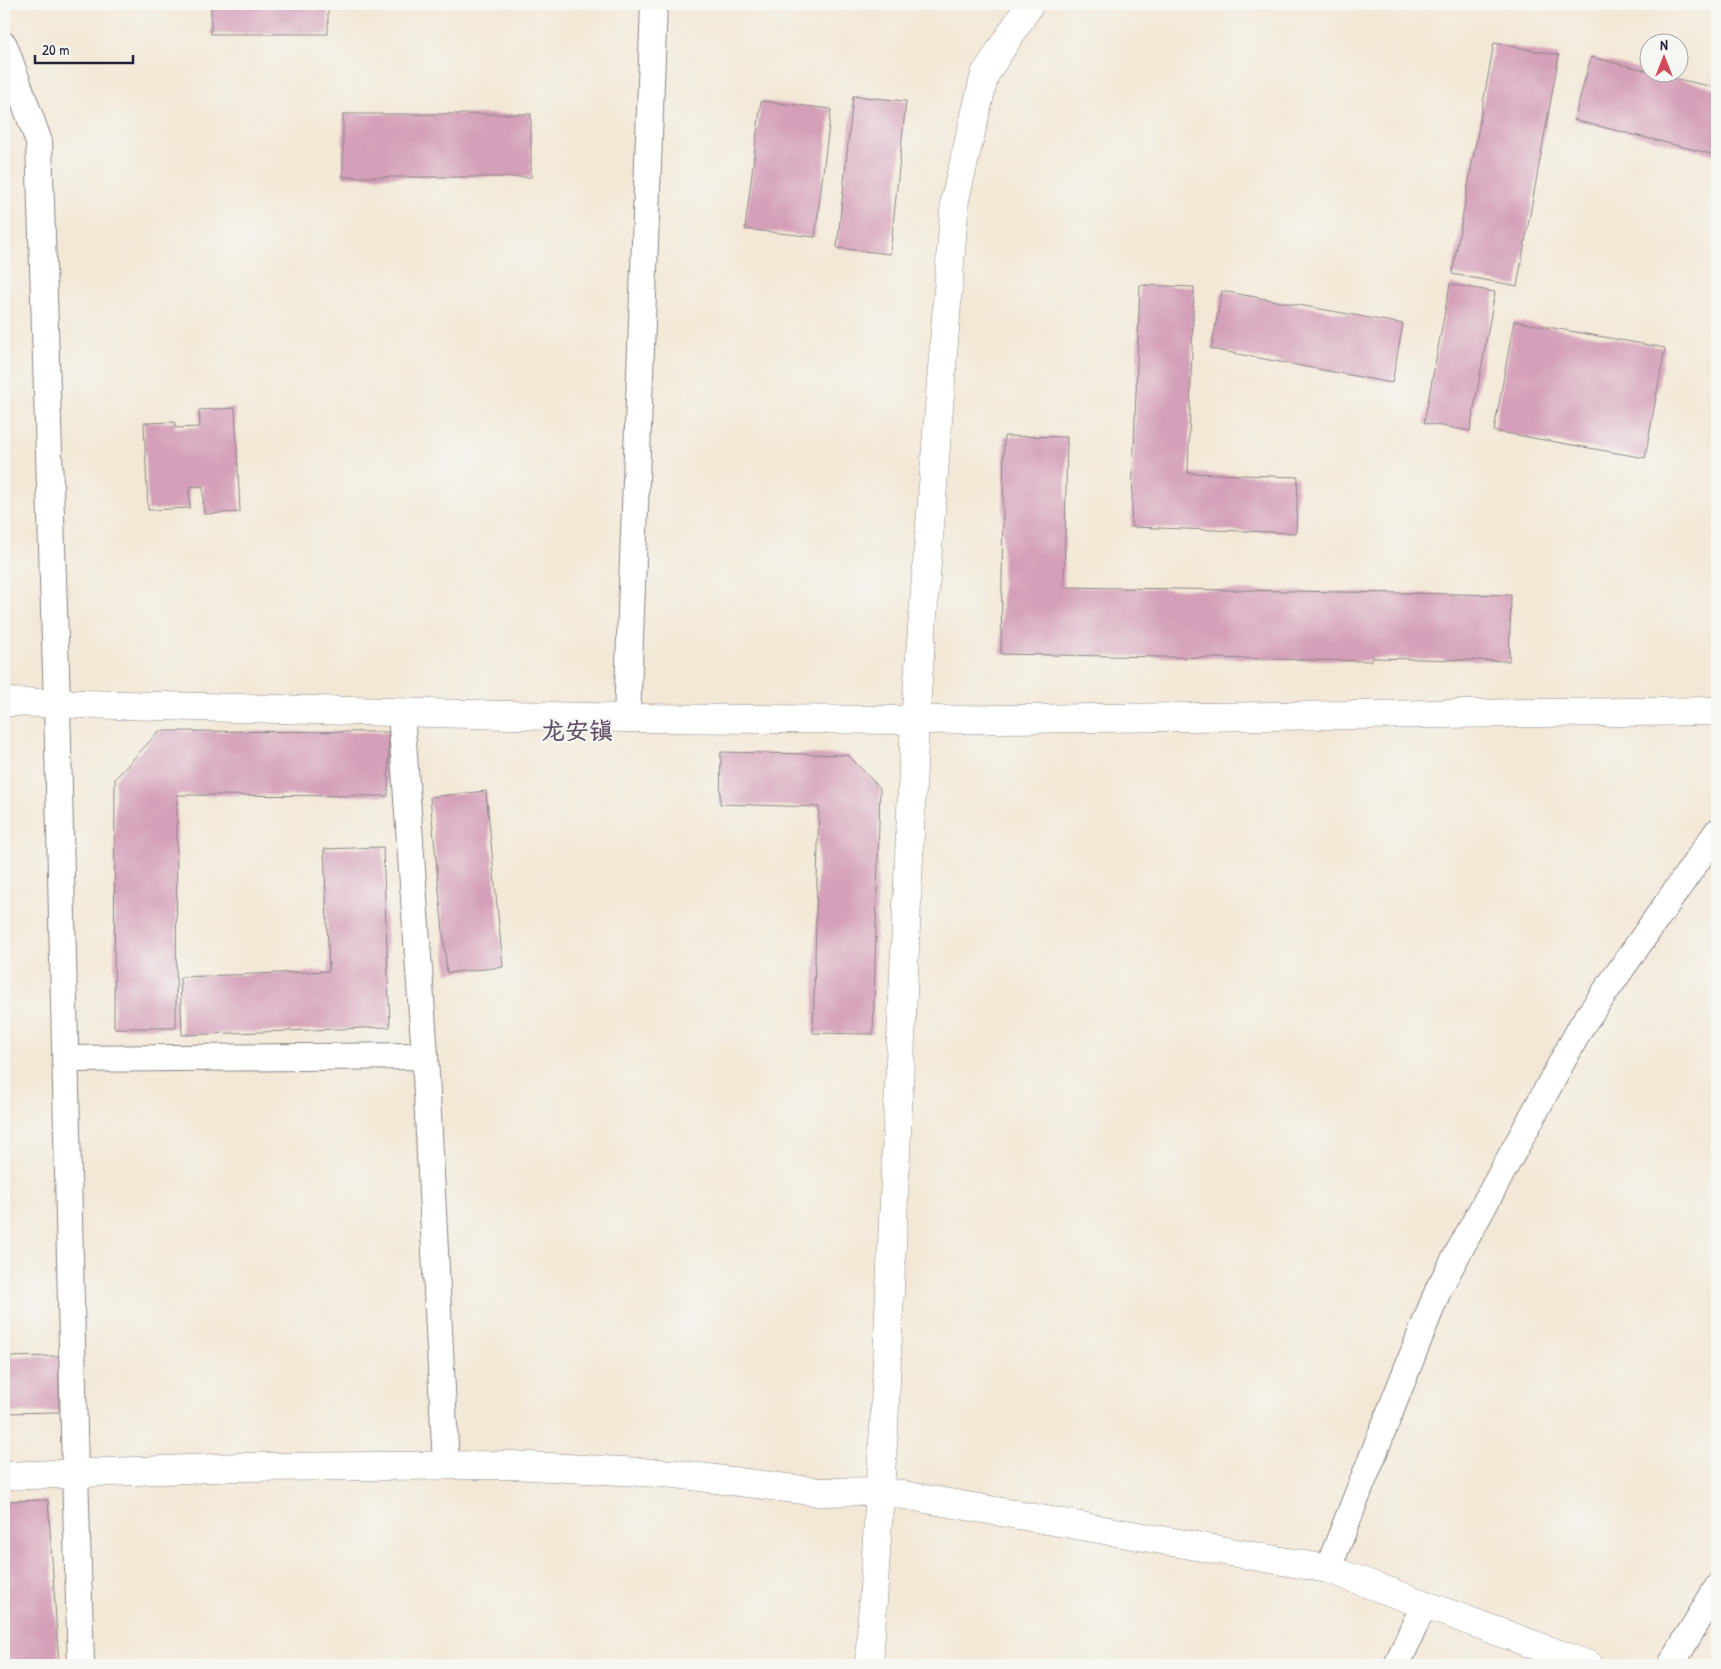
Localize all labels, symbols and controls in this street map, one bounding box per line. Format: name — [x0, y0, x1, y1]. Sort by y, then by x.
scale bar — [35, 32, 132, 64]
north arrow — [1638, 32, 1688, 82]
text: N — [1660, 35, 1668, 54]
text: 20 m — [42, 39, 69, 60]
district label: 龙安镇 — [541, 714, 613, 746]

